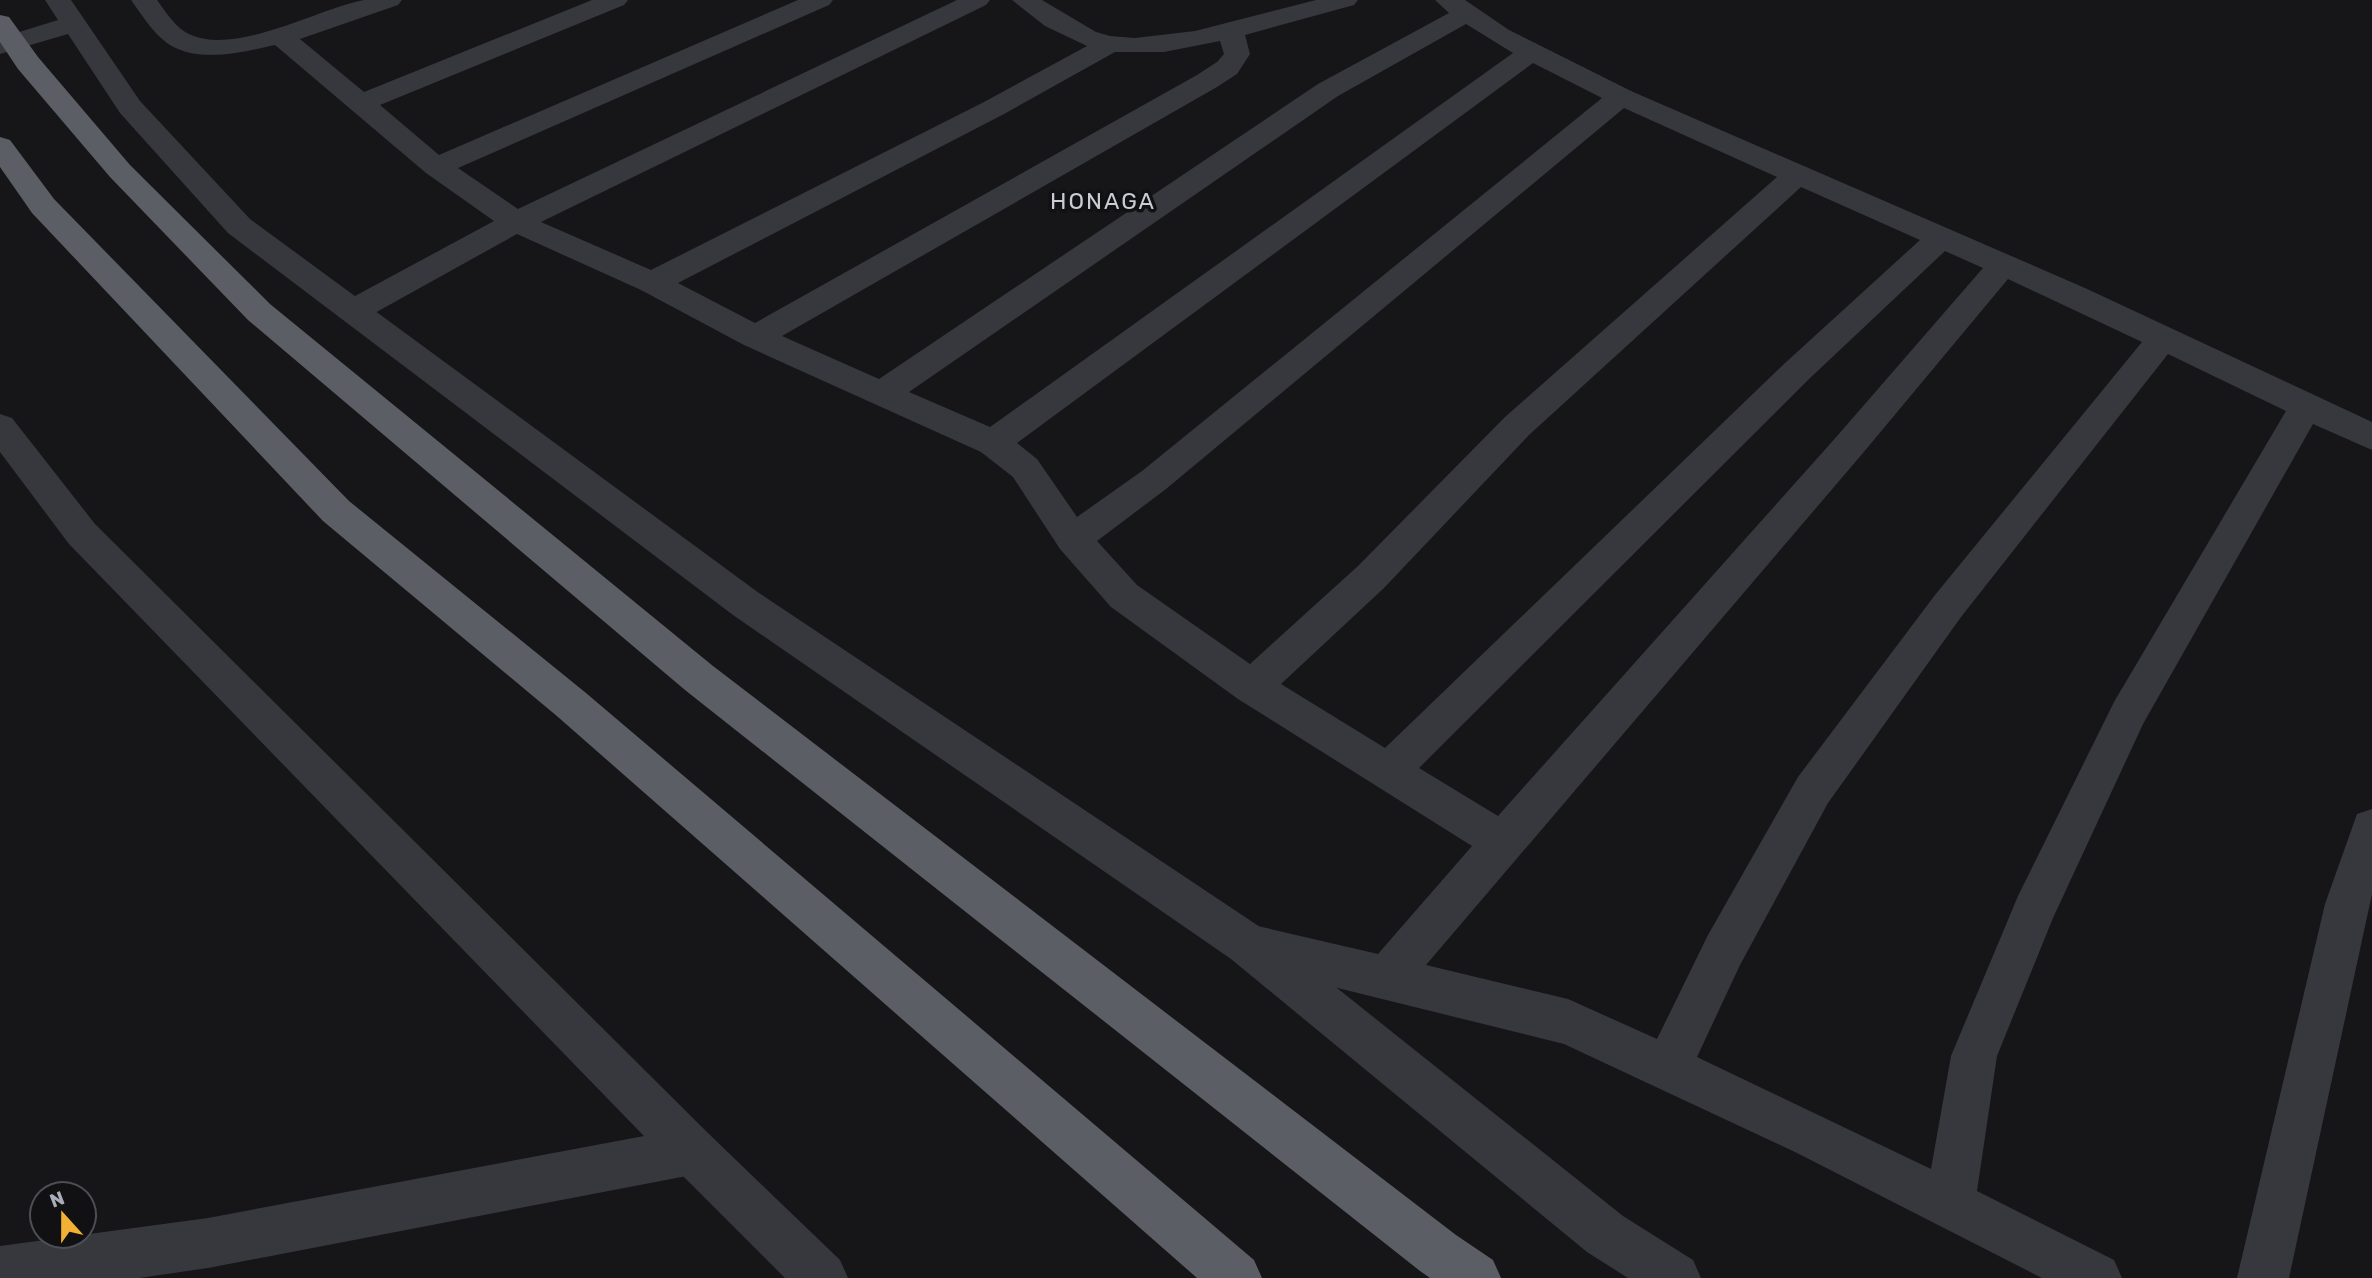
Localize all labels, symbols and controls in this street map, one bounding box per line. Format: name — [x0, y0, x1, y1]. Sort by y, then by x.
district label: HONAGA — [1050, 187, 1156, 215]
north arrow — [28, 1180, 98, 1250]
text: N — [47, 1186, 68, 1213]

